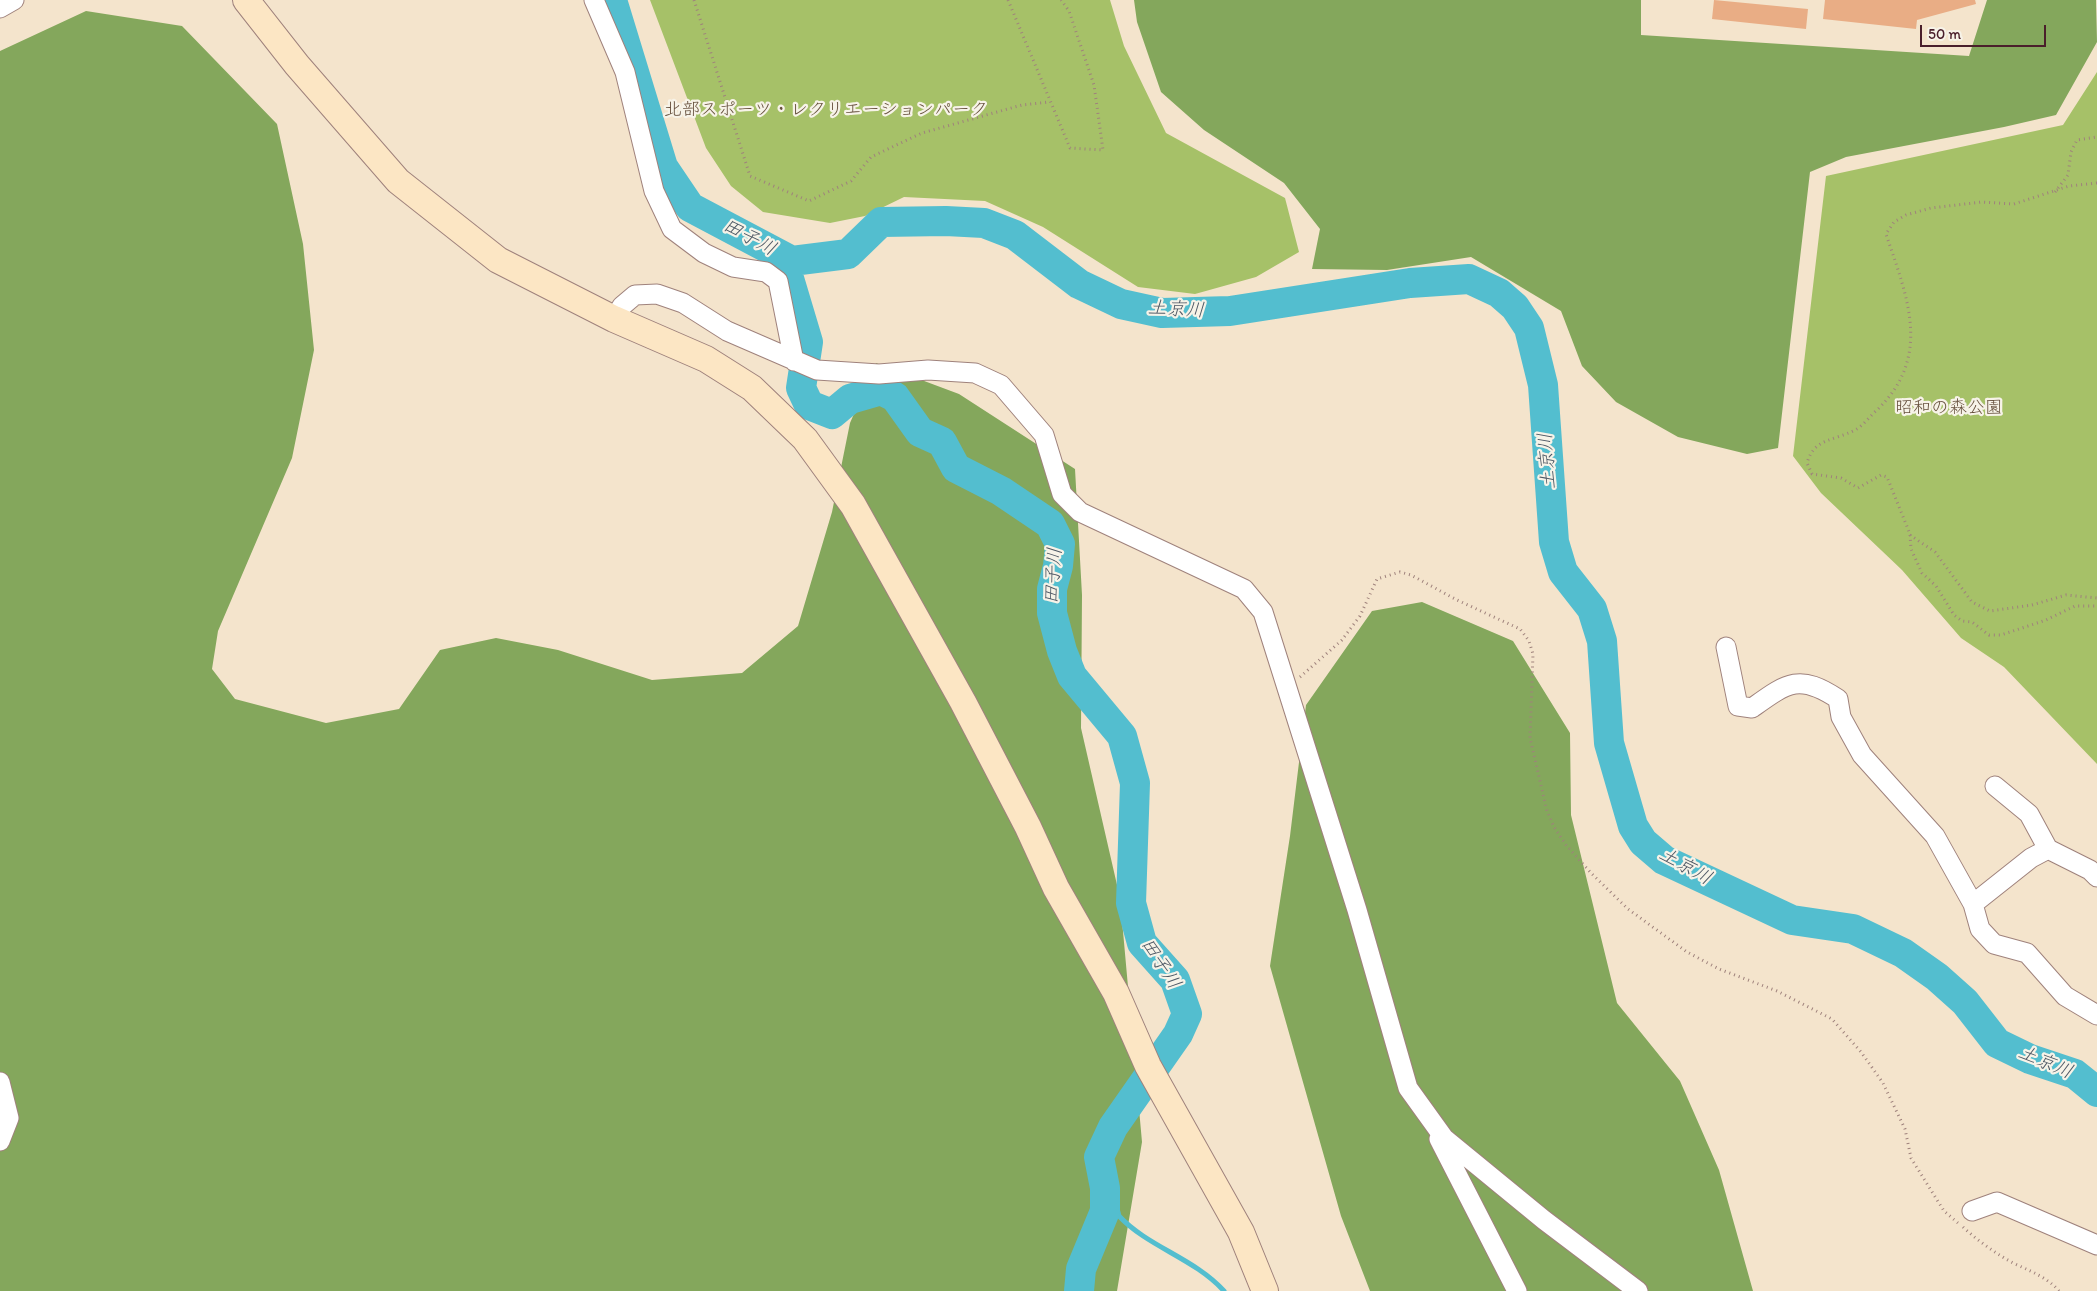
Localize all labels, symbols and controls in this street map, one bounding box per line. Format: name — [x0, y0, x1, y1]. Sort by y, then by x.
scale bar — [1922, 15, 2048, 47]
text: 50 m — [1928, 25, 1961, 43]
park label: 北部スポーツ・レクリエーションパーク — [664, 99, 988, 121]
water label: 田子川 — [718, 215, 780, 261]
water label: 土京川 — [1147, 297, 1205, 323]
park label: 昭和の森公園 — [1895, 397, 2003, 419]
water label: 土京川 — [1535, 432, 1561, 490]
water label: 田子川 — [1041, 547, 1067, 605]
water label: 土京川 — [1655, 843, 1715, 891]
water label: 田子川 — [1135, 934, 1185, 994]
water label: 土京川 — [2014, 1041, 2076, 1085]

